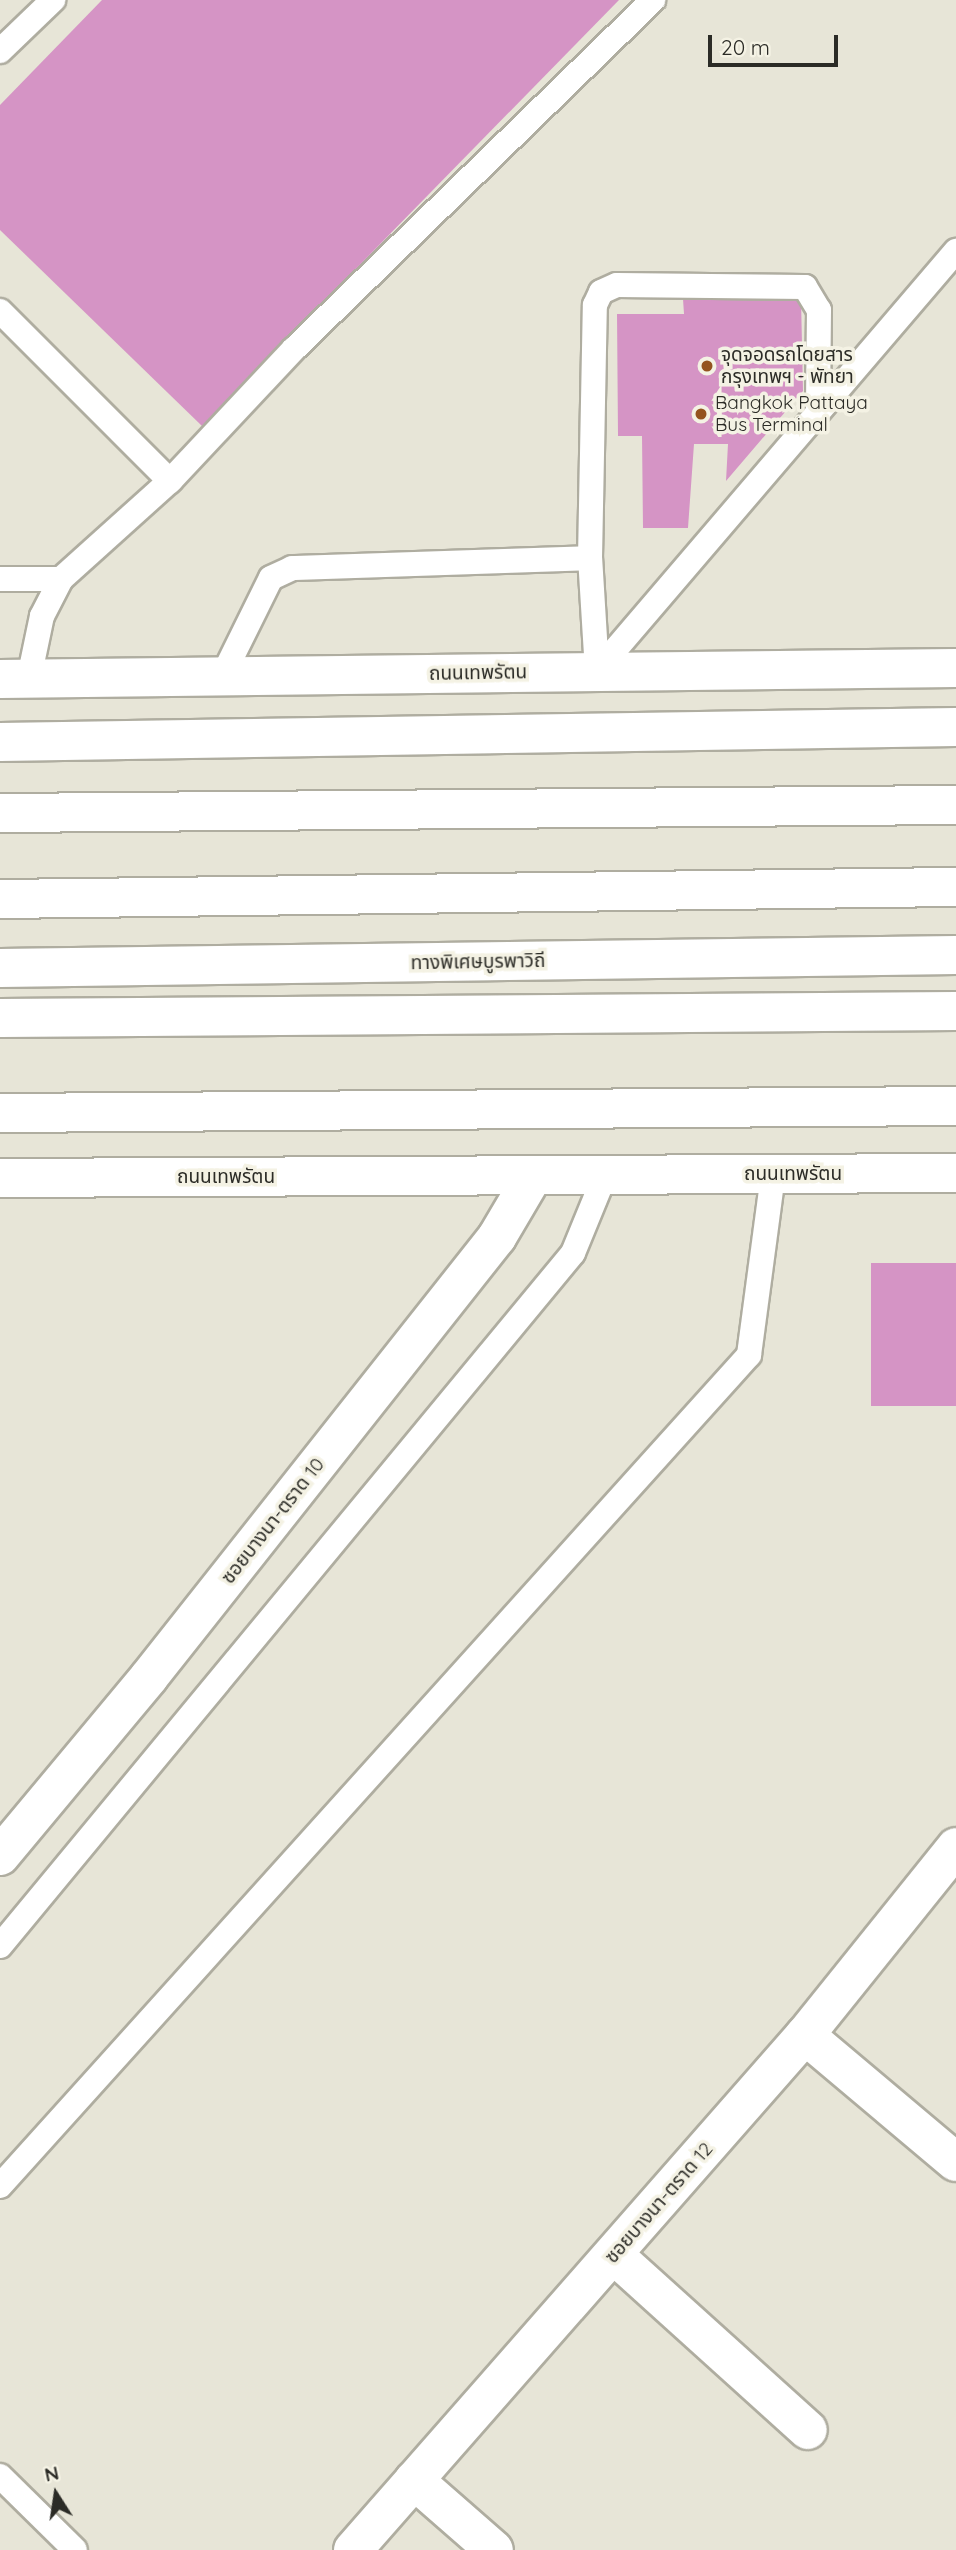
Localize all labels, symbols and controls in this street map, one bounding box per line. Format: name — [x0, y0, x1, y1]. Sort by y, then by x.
scale bar — [711, 21, 841, 65]
text: 20 m — [721, 34, 770, 60]
place label: จุดจอดรถโดยสาร กรุงเทพฯ - พัทยา — [721, 344, 854, 388]
marker: จุดจอดรถโดยสาร กรุงเทพฯ - พัทยา — [699, 358, 715, 374]
place label: Bangkok Pattaya Bus Terminal — [715, 392, 868, 436]
marker: Bangkok Pattaya Bus Terminal — [693, 406, 709, 422]
street label: ถนนเทพรัตน — [429, 661, 527, 685]
street label: ทางพิเศษบูรพาวิถี — [410, 949, 546, 975]
street label: ถนนเทพรัตน — [744, 1163, 842, 1185]
street label: ถนนเทพรัตน — [177, 1166, 275, 1188]
street label: ซอยบางนา-ตราด 10 — [217, 1454, 329, 1588]
street label: ซอยบางนา-ตราด 12 — [600, 2138, 718, 2268]
north arrow — [21, 2459, 91, 2529]
text: N — [42, 2460, 61, 2487]

